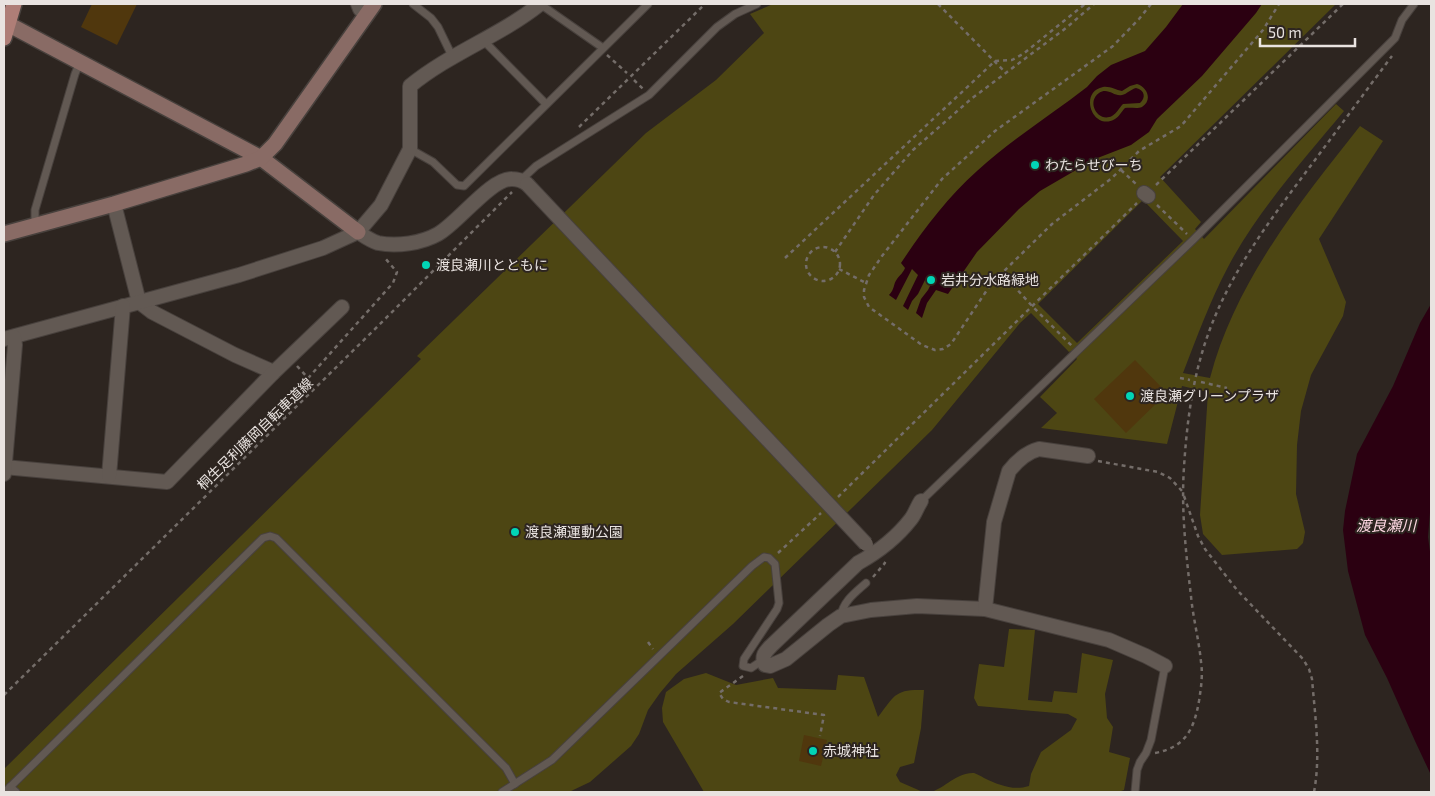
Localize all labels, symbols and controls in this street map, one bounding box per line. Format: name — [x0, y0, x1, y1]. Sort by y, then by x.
scale bar — [1260, 15, 1355, 47]
text: 50 m — [1268, 23, 1302, 41]
place label: わたらせびーち — [1045, 156, 1143, 173]
marker: わたらせびーち — [1029, 159, 1041, 171]
place label: 渡良瀬川とともに — [436, 256, 548, 273]
marker: 渡良瀬川とともに — [420, 259, 432, 271]
place label: 岩井分水路緑地 — [941, 271, 1039, 288]
marker: 岩井分水路緑地 — [925, 274, 937, 286]
street label: 桐生足利藤岡自転車道線 — [193, 374, 316, 493]
place label: 渡良瀬グリーンプラザ — [1140, 387, 1279, 404]
marker: 渡良瀬グリーンプラザ — [1124, 390, 1136, 402]
water label: 渡良瀬川 — [1356, 516, 1418, 534]
place label: 渡良瀬運動公園 — [525, 523, 623, 540]
marker: 渡良瀬運動公園 — [509, 526, 521, 538]
place label: 赤城神社 — [823, 742, 879, 759]
marker: 赤城神社 — [807, 745, 819, 757]

